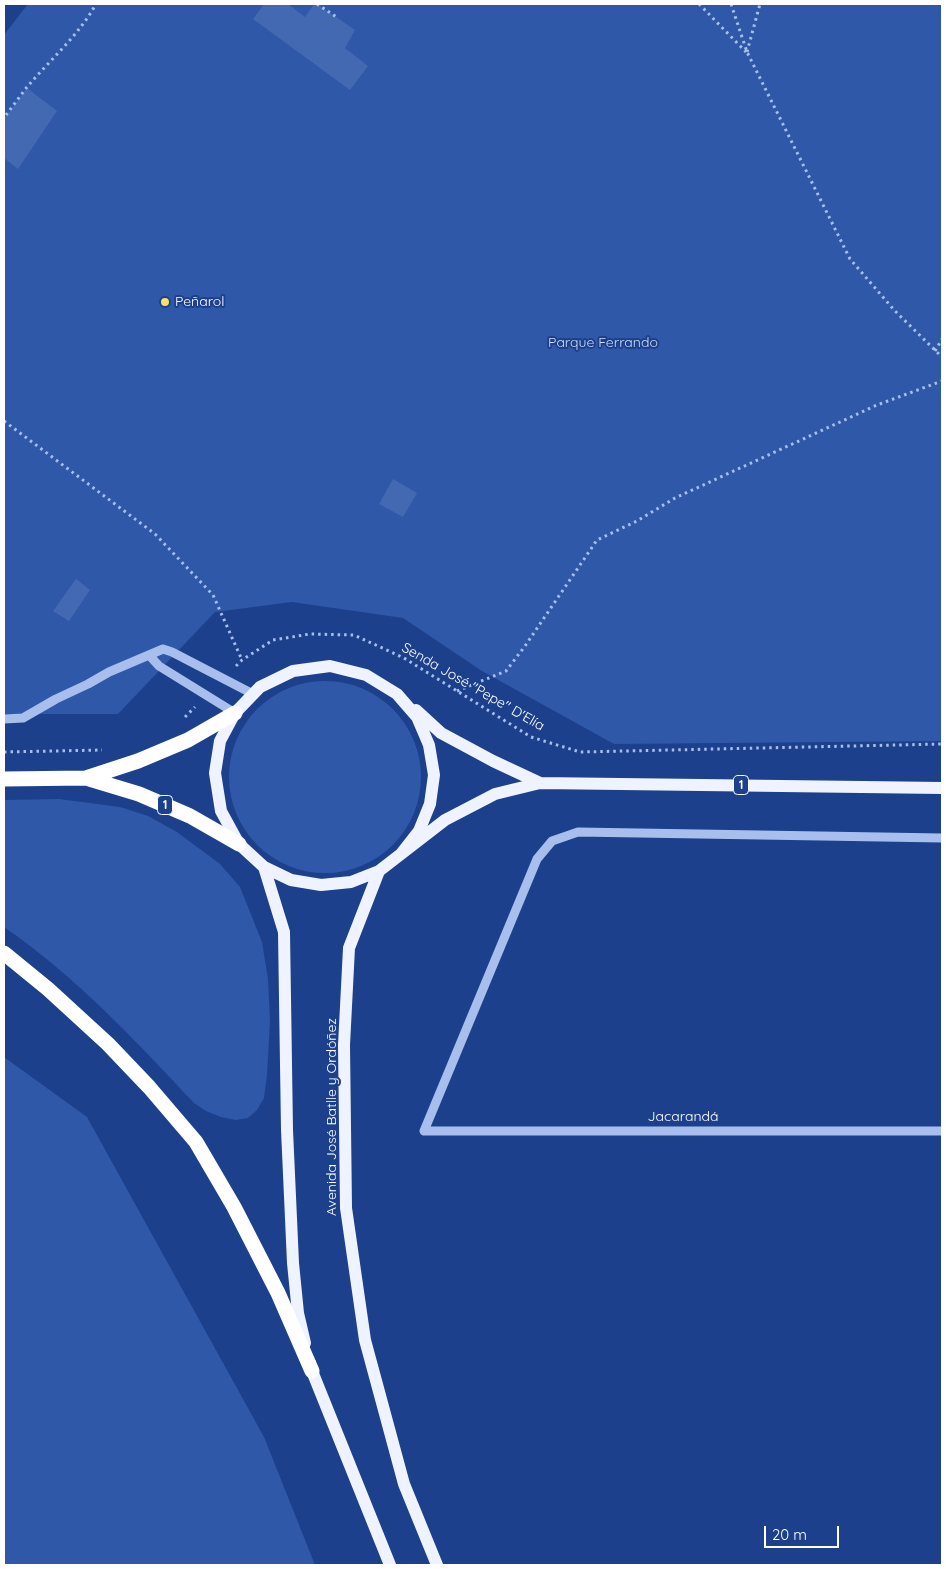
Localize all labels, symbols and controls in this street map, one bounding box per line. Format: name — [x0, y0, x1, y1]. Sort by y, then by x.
place label: Peñarol — [175, 294, 224, 310]
marker: Peñarol — [159, 296, 171, 308]
park label: Parque Ferrando — [548, 335, 658, 351]
street label: Senda José "Pepe" D'Elía — [399, 639, 547, 735]
road number: 1 — [734, 776, 748, 794]
road number: 1 — [158, 796, 172, 814]
street label: Avenida José Batlle y Ordóñez — [324, 1018, 340, 1216]
street label: Jacarandá — [648, 1109, 718, 1125]
scale bar — [766, 1516, 841, 1548]
text: 20 m — [772, 1525, 807, 1544]

